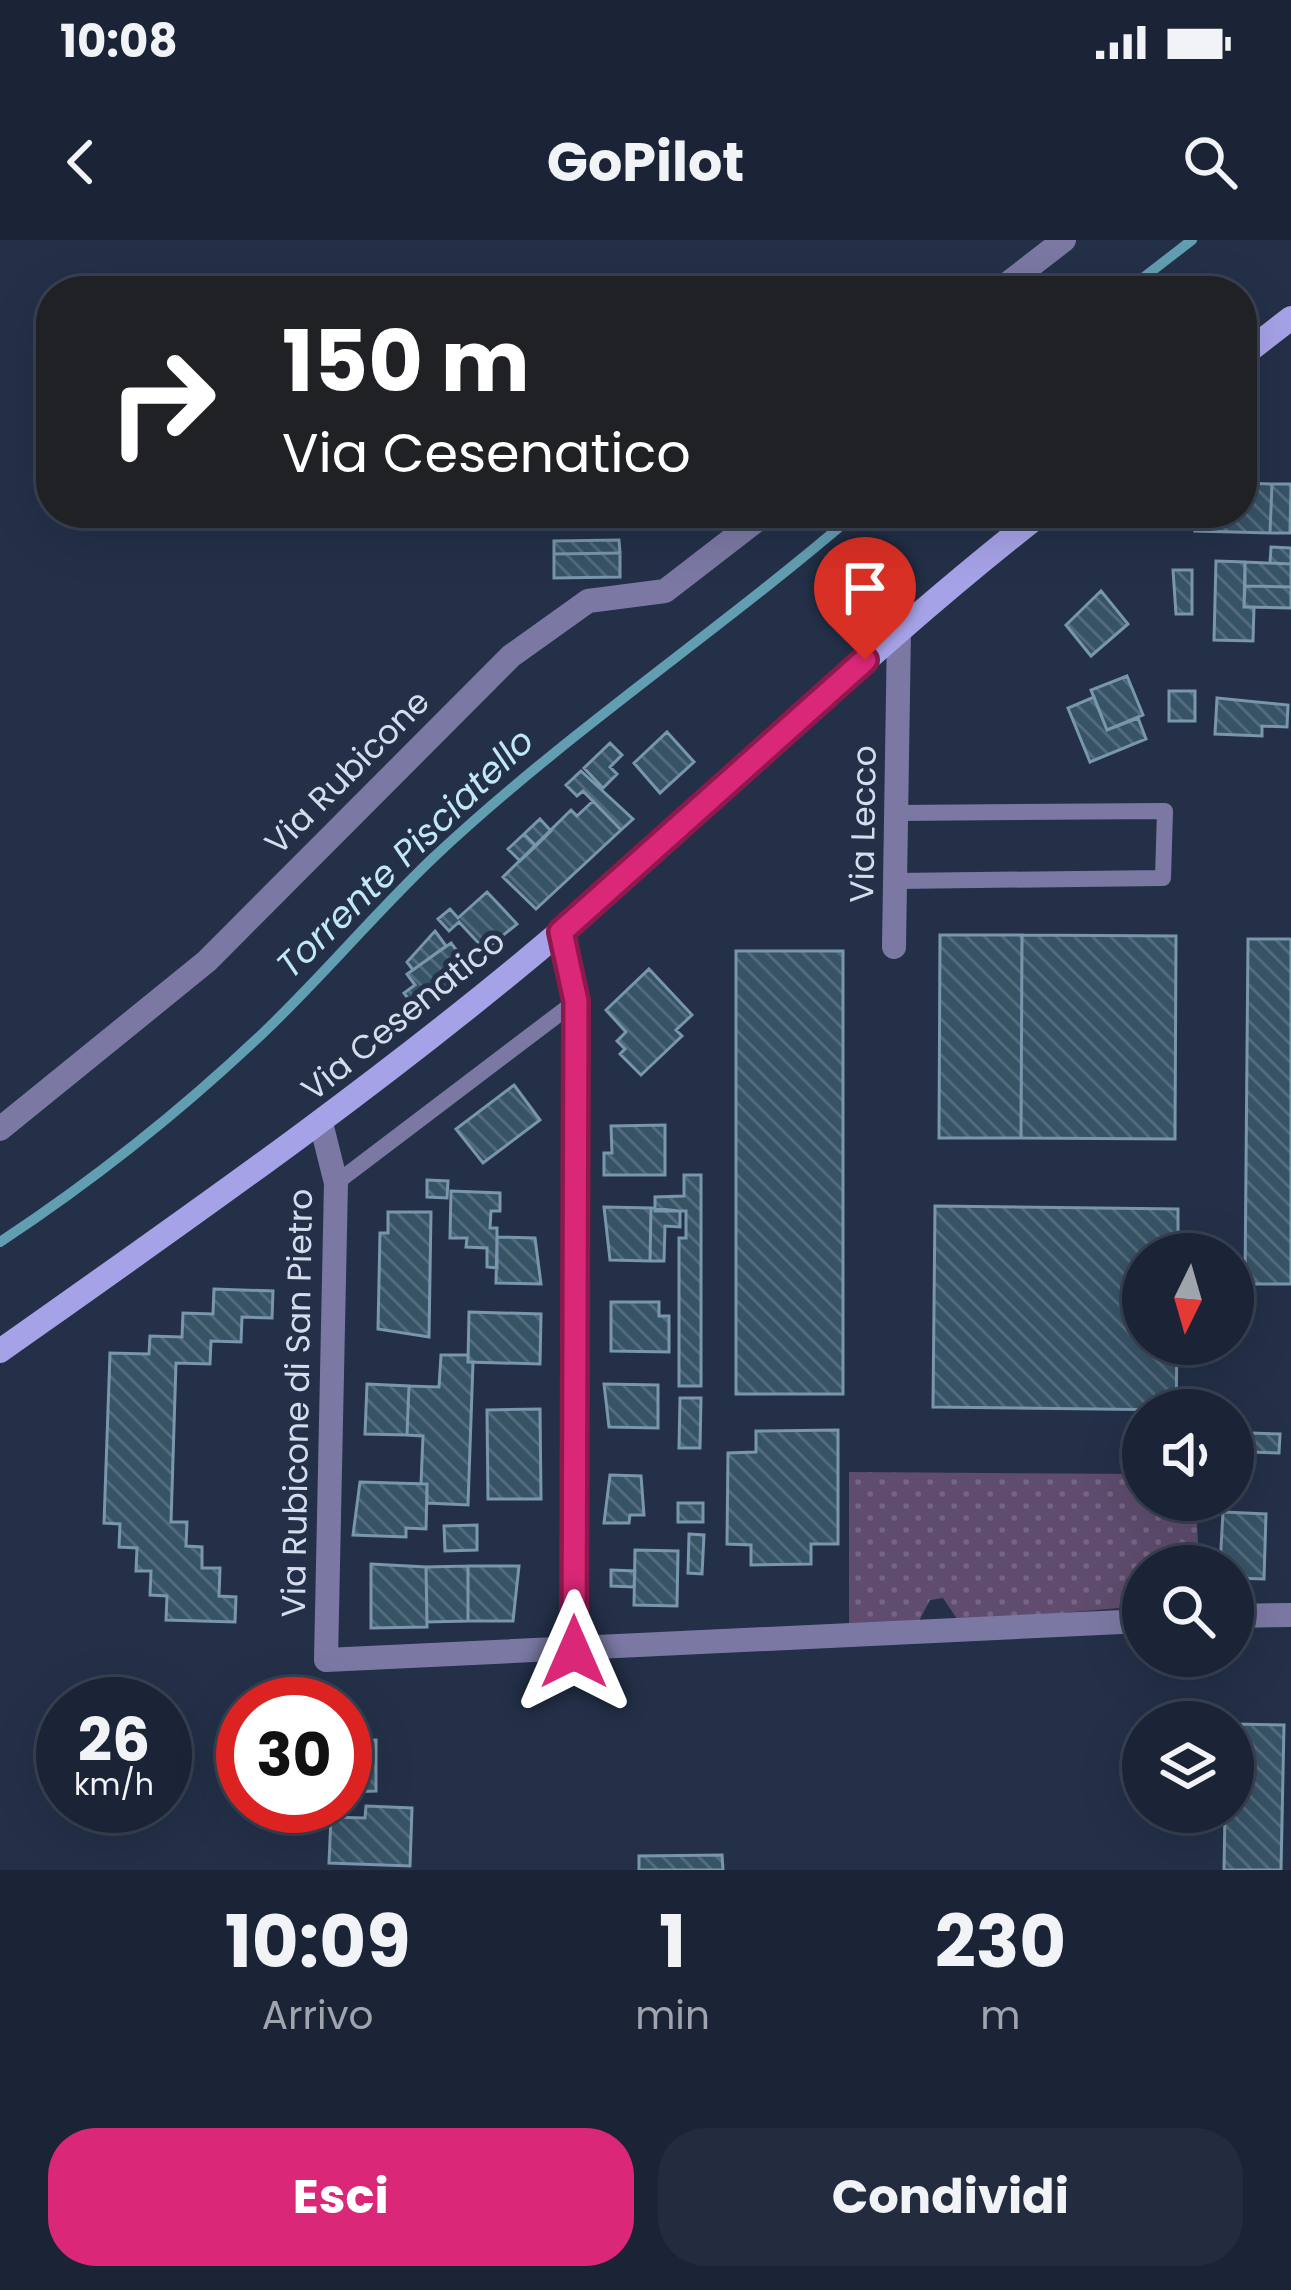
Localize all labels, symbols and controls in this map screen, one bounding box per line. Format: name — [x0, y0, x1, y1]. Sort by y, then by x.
text: 10:08 — [60, 10, 178, 73]
text: GoPilot — [547, 124, 744, 200]
icon: back — [48, 129, 114, 195]
icon: search — [1177, 129, 1243, 195]
text: 150 m — [282, 303, 530, 420]
icon: right — [84, 324, 240, 480]
text: Via Cesenatico — [282, 415, 691, 491]
pin — [814, 537, 916, 660]
icon: arrive — [832, 555, 898, 621]
street label: Via Rubicone — [254, 679, 440, 865]
water label: Torrente Pisciatello — [265, 716, 545, 990]
street label: Via Lecco — [838, 745, 888, 903]
street label: Via Cesenatico — [291, 918, 515, 1112]
street label: Via Rubicone di San Pietro — [270, 1188, 324, 1618]
north arrow — [1122, 1233, 1254, 1365]
map controls — [1122, 1233, 1254, 1833]
button: sound — [1122, 1389, 1254, 1521]
button: search — [1122, 1545, 1254, 1677]
position arrow — [511, 1589, 637, 1715]
speed limit sign: 30 — [216, 1677, 372, 1833]
text: 26 — [78, 1698, 150, 1782]
button: layers — [1122, 1701, 1254, 1833]
text: km/h — [74, 1763, 154, 1806]
text: 10:09 — [225, 1891, 410, 1992]
text: 1 — [659, 1891, 686, 1992]
text: 230 — [935, 1891, 1066, 1992]
text: Arrivo — [262, 1988, 374, 2043]
text: min — [635, 1988, 710, 2043]
text: m — [980, 1988, 1021, 2043]
button: Esci — [48, 2128, 634, 2266]
button: Condividi — [658, 2128, 1243, 2266]

